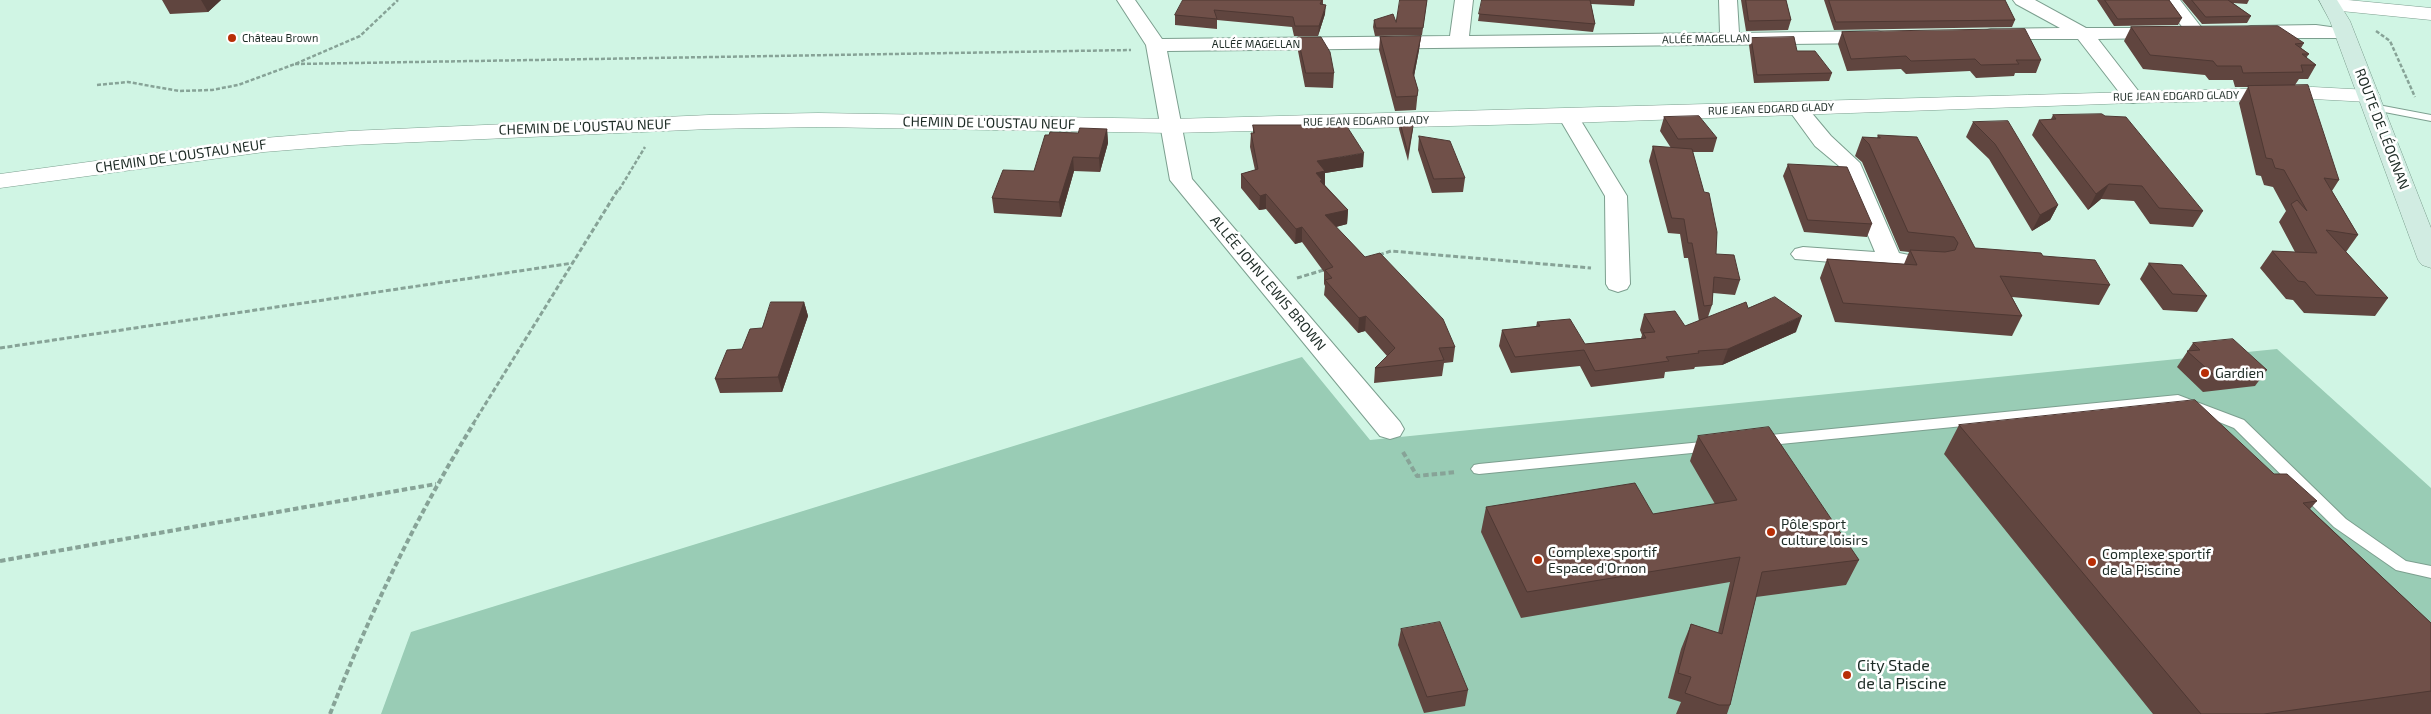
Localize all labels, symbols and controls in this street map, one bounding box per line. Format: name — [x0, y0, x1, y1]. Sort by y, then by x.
place label: Château Brown — [242, 31, 318, 45]
marker: Château Brown — [226, 32, 238, 44]
street label: ALLÉE MAGELLAN — [1662, 32, 1750, 46]
street label: ALLÉE MAGELLAN — [1212, 37, 1300, 51]
street label: ROUTE DE LÉOGNAN — [2351, 66, 2413, 192]
street label: RUE JEAN EDGARD GLADY — [2113, 88, 2239, 104]
street label: RUE JEAN EDGARD GLADY — [1708, 100, 1834, 118]
street label: CHEMIN DE L'OUSTAU NEUF — [902, 113, 1076, 133]
street label: RUE JEAN EDGARD GLADY — [1303, 113, 1429, 129]
street label: CHEMIN DE L'OUSTAU NEUF — [498, 116, 672, 138]
street label: CHEMIN DE L'OUSTAU NEUF — [94, 136, 268, 176]
street label: ALLÉE JOHN LEWIS BROWN — [1207, 212, 1329, 354]
place label: Gardien — [2215, 365, 2264, 381]
marker: Gardien — [2199, 367, 2211, 379]
place label: Pôle sport culture loisirs — [1781, 516, 1868, 548]
marker: Pôle sport culture loisirs — [1765, 526, 1777, 538]
place label: Complexe sportif Espace d'Ornon — [1548, 544, 1657, 576]
place label: Complexe sportif de la Piscine — [2102, 546, 2211, 578]
marker: Complexe sportif Espace d'Ornon — [1532, 554, 1544, 566]
marker: Complexe sportif de la Piscine — [2086, 556, 2098, 568]
place label: City Stade de la Piscine — [1857, 656, 1947, 694]
marker: City Stade de la Piscine — [1841, 669, 1853, 681]

